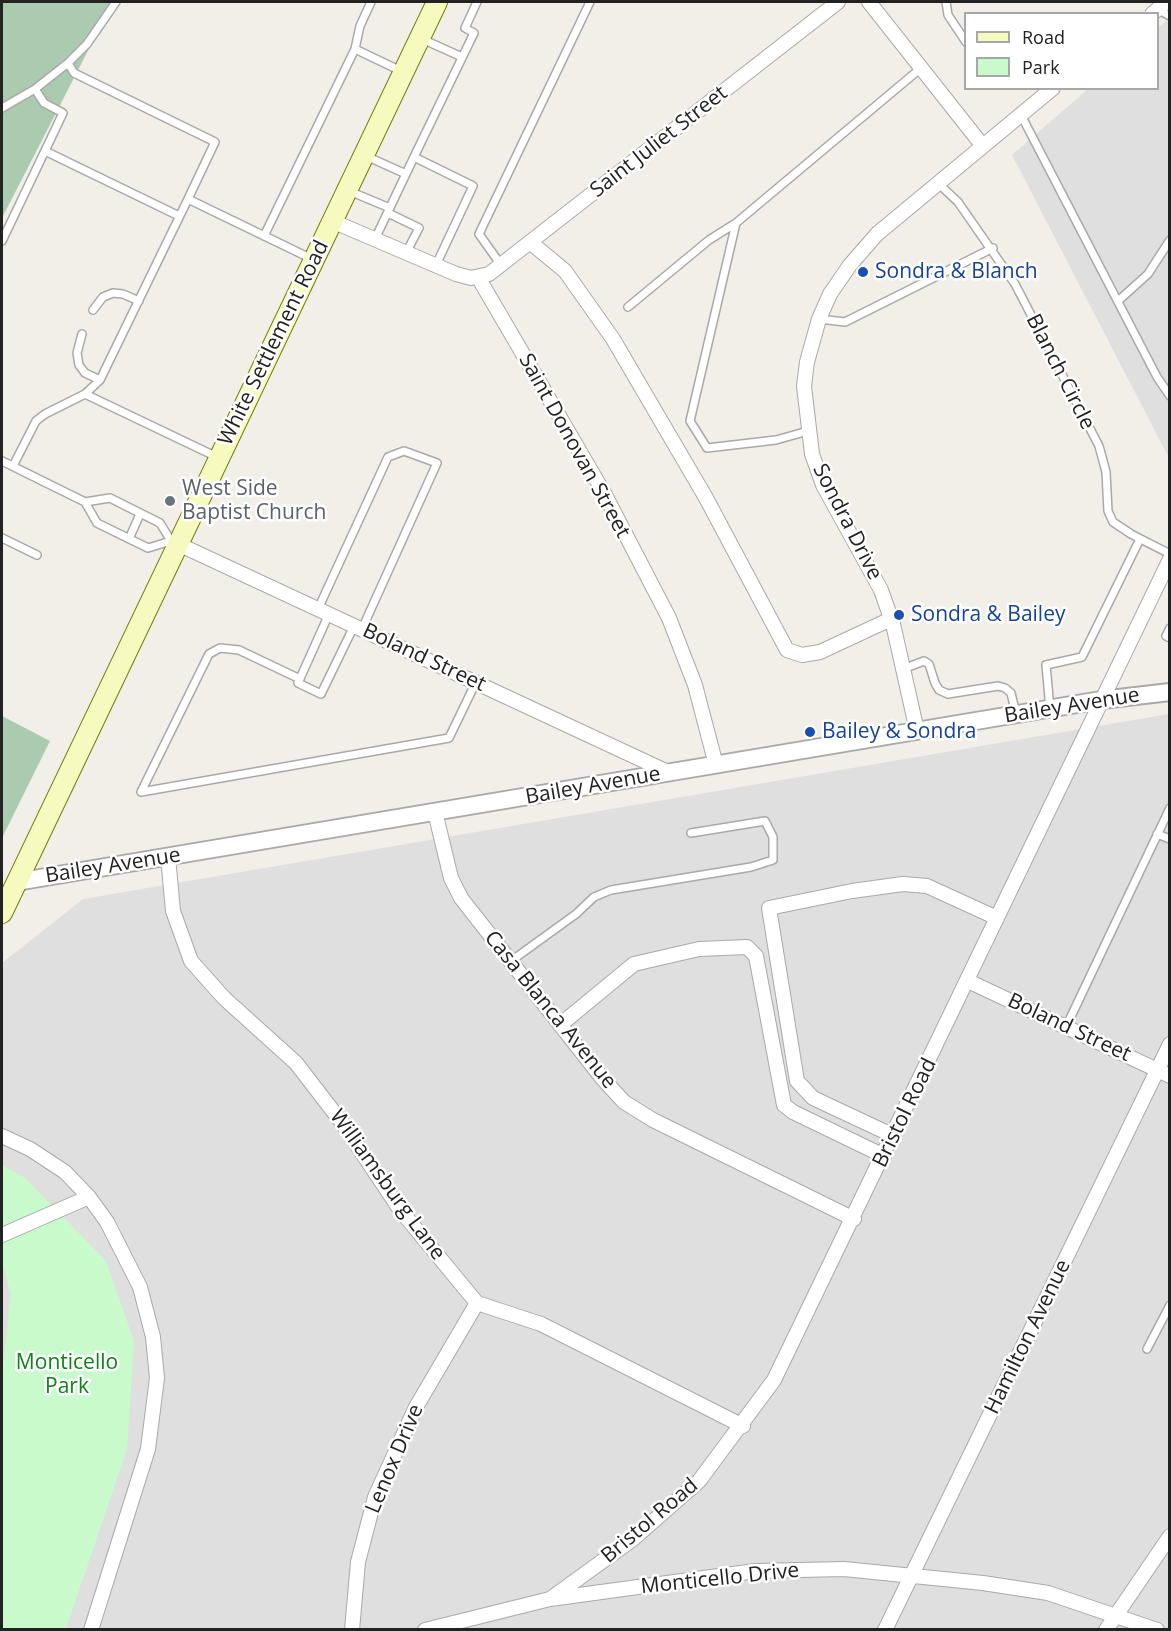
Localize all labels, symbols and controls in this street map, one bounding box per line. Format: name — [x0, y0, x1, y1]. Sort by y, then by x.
legend — [964, 12, 1159, 90]
text: Road — [1022, 25, 1065, 49]
text: Park — [1022, 55, 1060, 79]
street label: Saint Juliet Street — [586, 81, 732, 203]
street label: White Settlement Road — [213, 236, 335, 450]
place label: Sondra & Blanch — [875, 259, 1038, 285]
marker: Sondra & Blanch — [856, 265, 870, 279]
street label: Blanch Circle — [1020, 310, 1100, 434]
street label: Saint Donovan Street — [513, 349, 635, 543]
street label: Sondra Drive — [807, 460, 887, 584]
place label: West Side Baptist Church — [182, 476, 326, 526]
marker: West Side Baptist Church — [163, 494, 177, 508]
place label: Sondra & Bailey — [911, 602, 1065, 628]
marker: Sondra & Bailey — [892, 608, 906, 622]
street label: Boland Street — [358, 618, 490, 698]
street label: Bailey Avenue — [1003, 683, 1141, 729]
place label: Bailey & Sondra — [822, 719, 976, 745]
marker: Bailey & Sondra — [803, 725, 817, 739]
street label: Bailey Avenue — [523, 762, 663, 810]
street label: Bailey Avenue — [44, 843, 182, 889]
street label: Casa Blanca Avenue — [479, 926, 621, 1094]
street label: Boland Street — [1003, 988, 1135, 1068]
street label: Bristol Road — [868, 1054, 942, 1172]
street label: Williamsburg Lane — [324, 1105, 450, 1265]
street label: Hamilton Avenue — [980, 1256, 1076, 1418]
park label: Monticello Park — [16, 1350, 118, 1400]
street label: Lenox Drive — [361, 1401, 429, 1517]
street label: Bristol Road — [597, 1473, 703, 1569]
street label: Monticello Drive — [640, 1558, 800, 1600]

